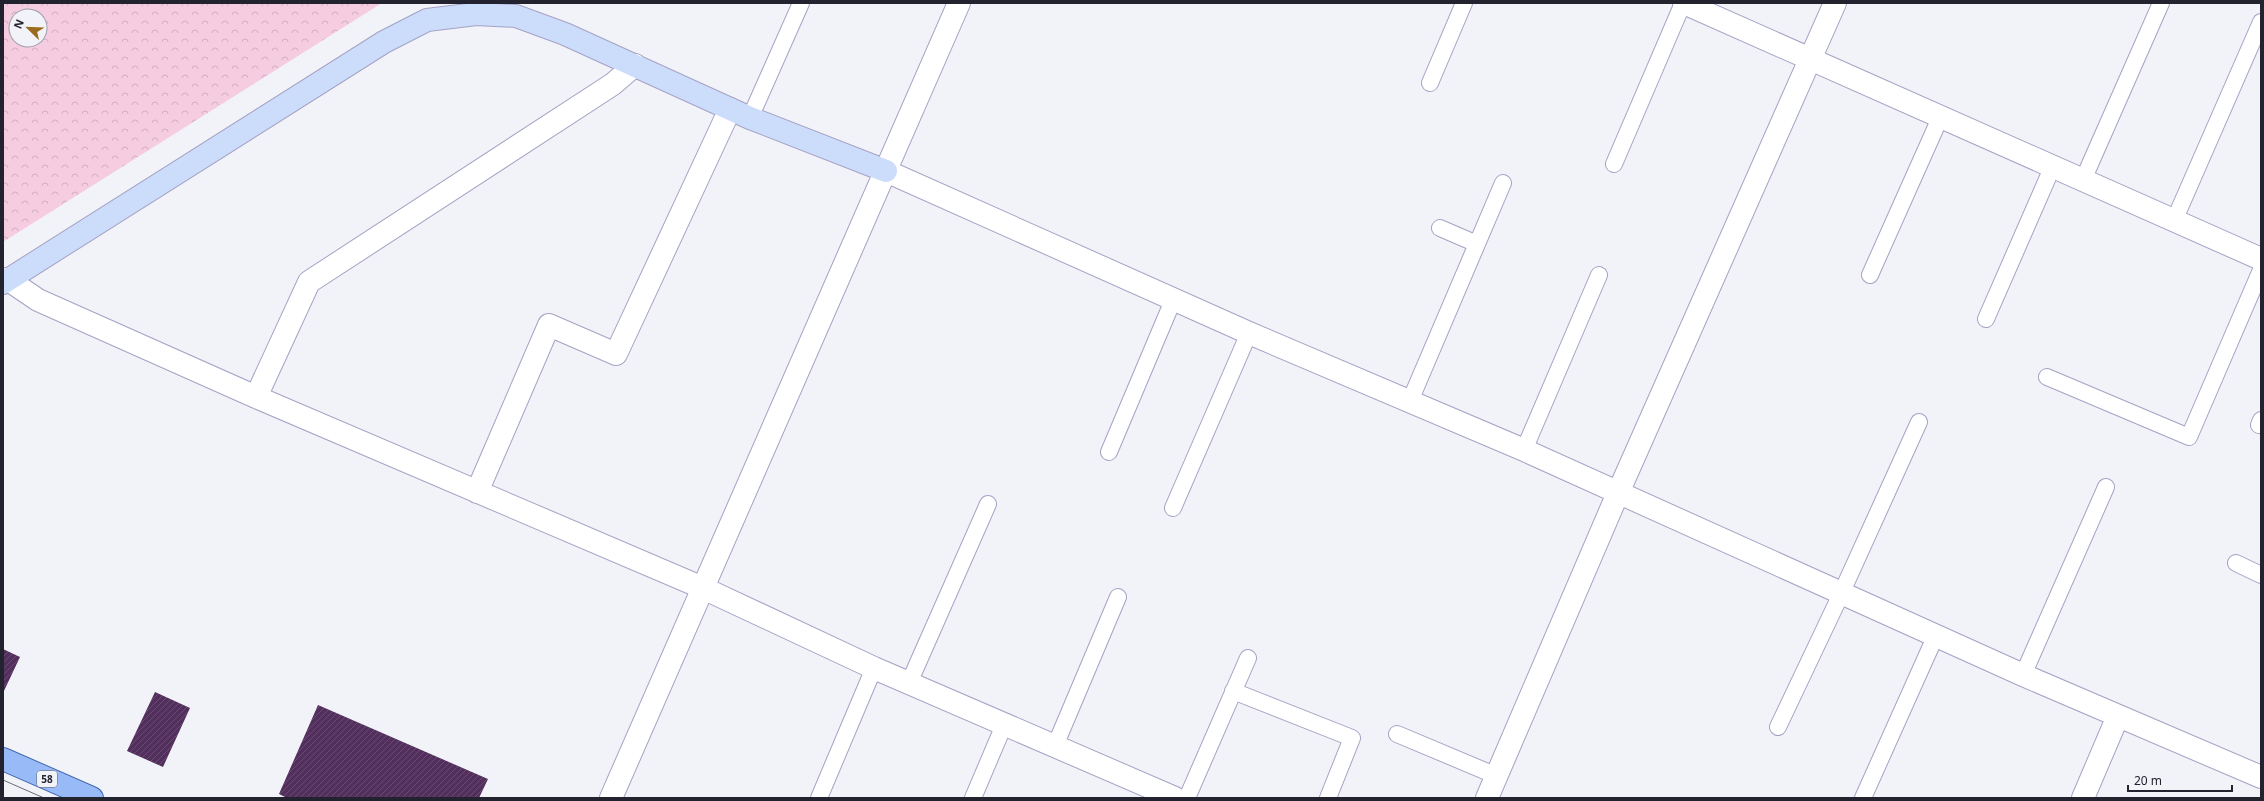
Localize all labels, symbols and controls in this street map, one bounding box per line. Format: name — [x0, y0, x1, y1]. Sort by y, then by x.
north arrow — [8, 8, 48, 48]
text: N — [10, 17, 27, 31]
scale bar — [2128, 767, 2232, 793]
road number: 58 — [37, 771, 57, 787]
text: 20 m — [2134, 772, 2162, 789]

